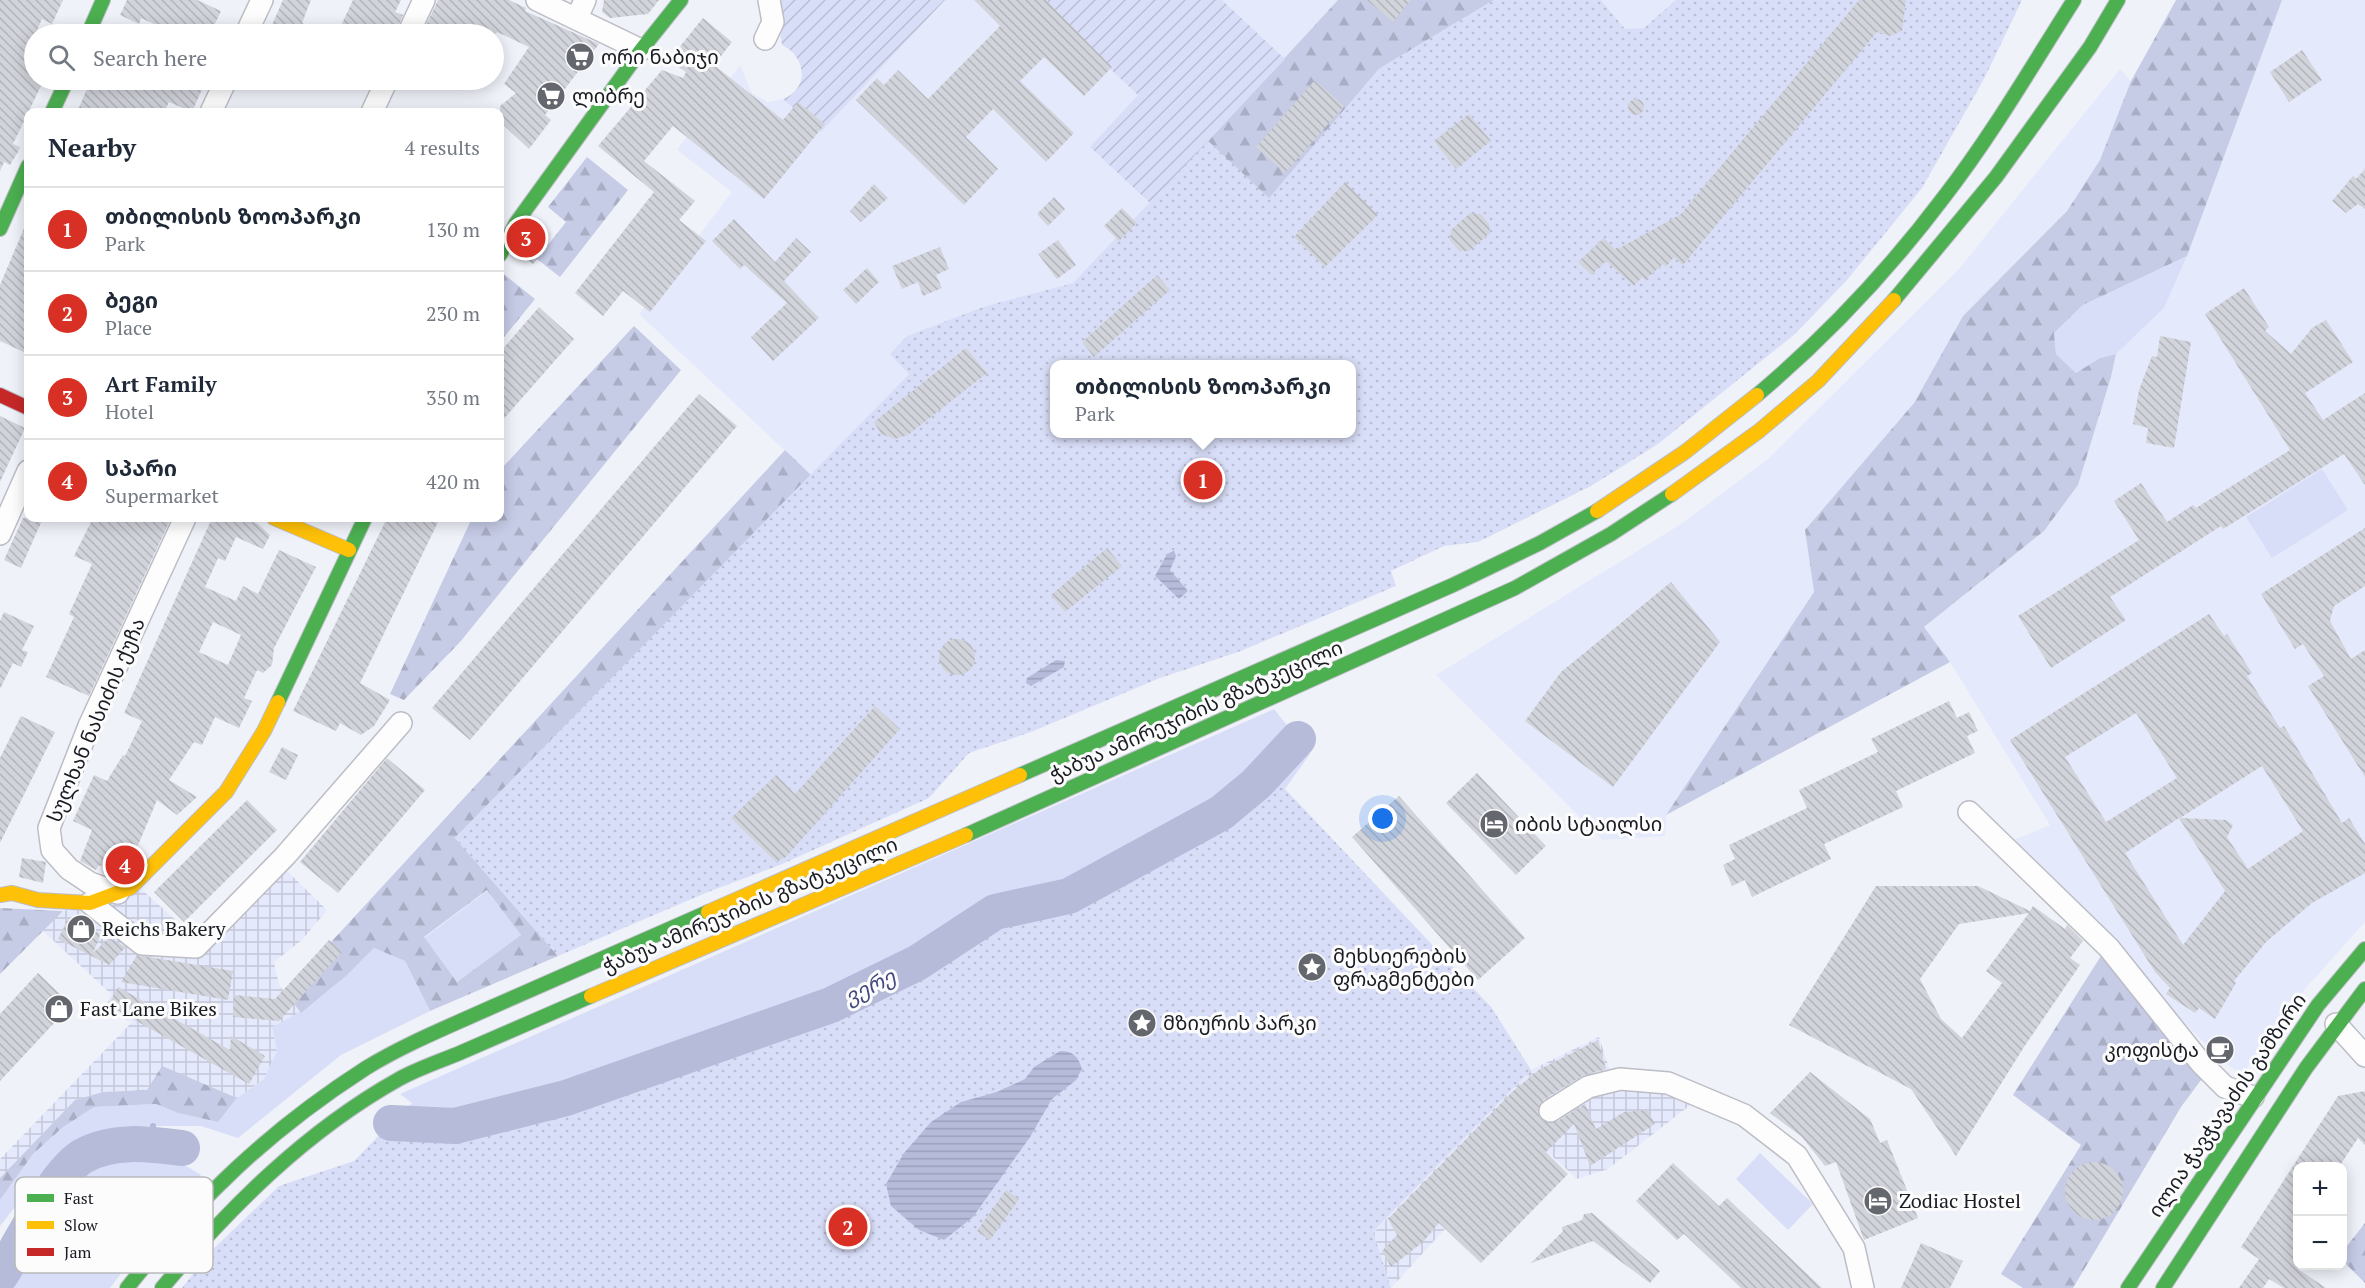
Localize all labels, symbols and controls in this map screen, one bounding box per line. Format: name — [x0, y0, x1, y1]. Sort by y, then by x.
search box — [24, 24, 504, 90]
icon: search — [45, 41, 78, 74]
supermarket icon: ორი ნაბიჯი — [564, 41, 596, 73]
text: Search here — [93, 43, 207, 72]
place label: ორი ნაბიჯი — [601, 43, 719, 70]
supermarket icon: ლიბრე — [535, 80, 567, 112]
place label: ლიბრე — [572, 82, 645, 109]
text: Nearby — [48, 130, 136, 164]
text: 4 results — [405, 134, 480, 161]
text: თბილისის ზოოპარკი — [105, 201, 361, 230]
text: 1 — [62, 216, 73, 243]
text: 130 m — [426, 216, 480, 243]
pin: 3 — [506, 216, 546, 260]
text: Park — [105, 230, 145, 257]
text: ბეგი — [105, 285, 158, 314]
text: 2 — [62, 300, 73, 327]
text: 230 m — [426, 300, 480, 327]
text: Place — [105, 314, 152, 341]
popup — [1050, 360, 1356, 438]
text: Art Family — [105, 369, 217, 398]
text: თბილისის ზოოპარკი — [1075, 371, 1331, 400]
text: 3 — [62, 384, 73, 411]
text: 350 m — [426, 384, 480, 411]
text: Hotel — [105, 398, 154, 425]
text: Park — [1075, 400, 1115, 427]
text: სპარი — [105, 453, 177, 482]
pin: 1 — [1184, 458, 1222, 502]
text: 4 — [62, 468, 73, 495]
text: 420 m — [426, 468, 480, 495]
text: Supermarket — [105, 482, 219, 509]
street label: სულხან ნასიძის ქუჩა — [40, 613, 151, 826]
street label: ჭაბუა ამირეჯიბის გზატკეცილი — [1045, 634, 1347, 788]
your location — [1368, 804, 1397, 833]
hotel icon: იბის სტაილსი — [1478, 808, 1510, 840]
place label: იბის სტაილსი — [1515, 810, 1662, 837]
street label: ჭაბუა ამირეჯიბის გზატკეცილი — [598, 830, 902, 979]
pin: 4 — [106, 842, 144, 888]
shop icon: Reichs Bakery — [65, 913, 97, 945]
place label: Reichs Bakery — [102, 915, 227, 942]
place label: მეხსიერების ფრაგმენტები — [1333, 942, 1474, 992]
place icon: მეხსიერების ფრაგმენტები — [1296, 951, 1328, 983]
water label: ვერე — [839, 962, 900, 1010]
street label: ილია ჭავჭავაძის გამზირი — [2141, 987, 2312, 1222]
shop icon: Fast Lane Bikes — [43, 993, 75, 1025]
place label: Fast Lane Bikes — [80, 995, 217, 1022]
place icon: მზიურის პარკი — [1126, 1007, 1158, 1039]
place label: მზიურის პარკი — [1163, 1009, 1317, 1036]
cafe icon: კოფისტა — [2204, 1034, 2236, 1066]
place label: კოფისტა — [2105, 1036, 2199, 1063]
map controls — [2293, 1162, 2347, 1270]
button: + — [2293, 1162, 2347, 1216]
legend — [15, 1177, 213, 1273]
hotel icon: Zodiac Hostel — [1862, 1185, 1894, 1217]
text: Fast — [64, 1187, 94, 1209]
place label: Zodiac Hostel — [1899, 1187, 2021, 1214]
pin: 2 — [828, 1204, 868, 1250]
text: Slow — [64, 1214, 98, 1236]
button: − — [2293, 1216, 2347, 1270]
text: Jam — [64, 1241, 92, 1263]

